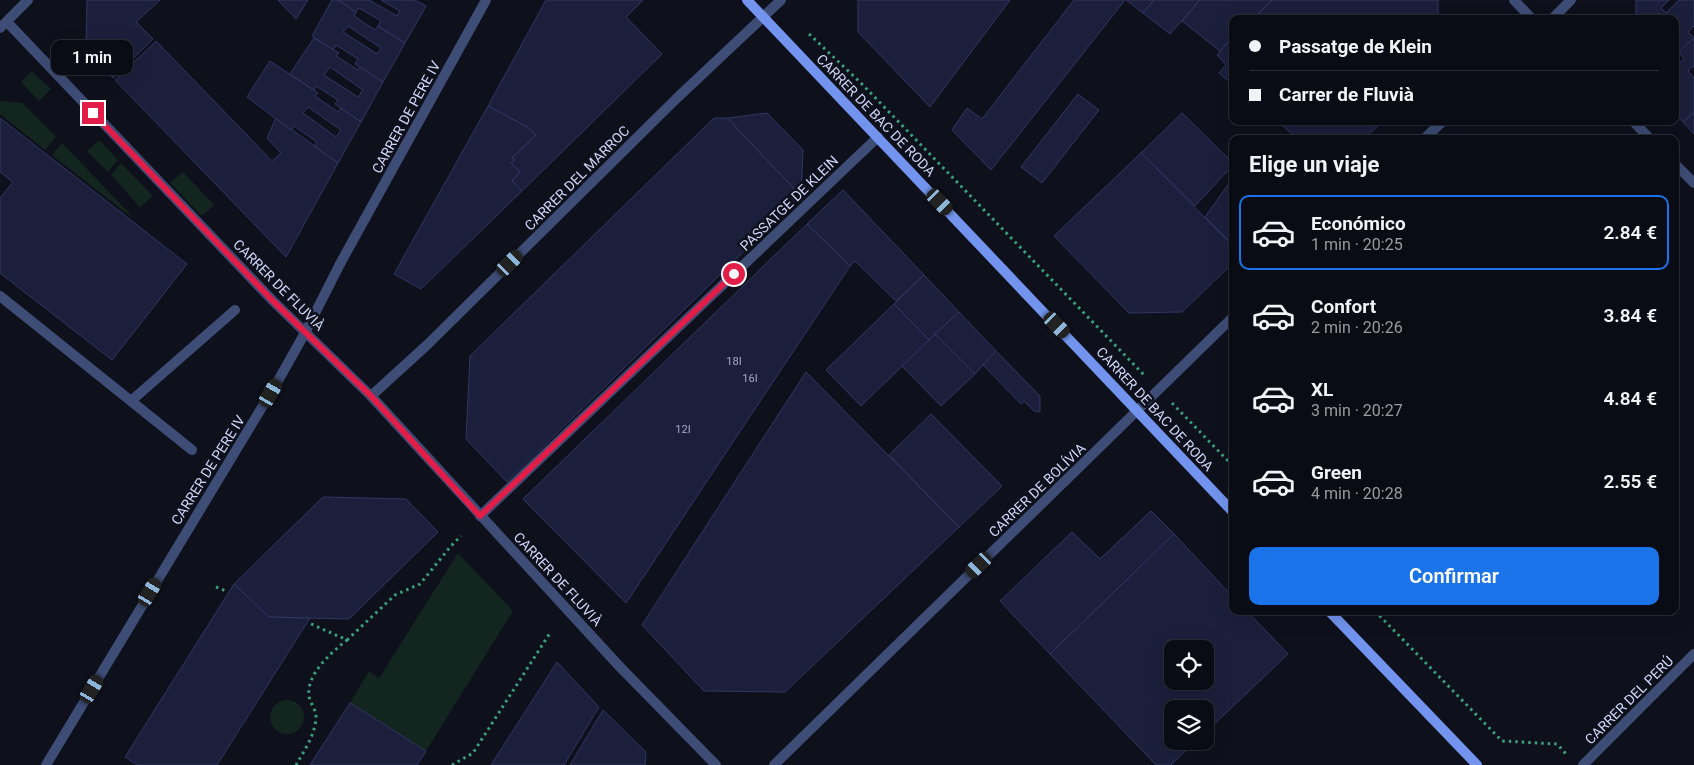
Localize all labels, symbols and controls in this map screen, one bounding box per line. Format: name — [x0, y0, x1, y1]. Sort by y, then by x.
text: Passatge de Klein — [1279, 35, 1432, 58]
callout: 1 min — [52, 41, 134, 76]
text: 1 min — [72, 48, 112, 67]
street label: CARRER DE BAC DE RODA — [813, 51, 939, 179]
street label: CARRER DE PERE IV — [369, 58, 444, 176]
text: Carrer de Fluvià — [1279, 83, 1414, 106]
route end — [82, 102, 104, 124]
street label: CARRER DEL MARROC — [521, 122, 633, 234]
street label: PASSATGE DE KLEIN — [737, 152, 841, 254]
text: Elige un viaje — [1249, 152, 1379, 177]
car — [924, 186, 955, 218]
icon: car — [1251, 210, 1296, 255]
text: Económico — [1311, 212, 1406, 235]
text: 2.84 € — [1603, 221, 1657, 244]
street label: CARRER DE FLUVIÀ — [230, 235, 329, 334]
text: 1 min · 20:25 — [1311, 235, 1403, 254]
car — [494, 247, 525, 279]
route start — [723, 263, 745, 285]
icon: car — [1251, 293, 1296, 338]
text: Confort — [1311, 295, 1376, 318]
text: 3.84 € — [1603, 304, 1657, 327]
car — [1041, 309, 1072, 341]
text: 2 min · 20:26 — [1311, 318, 1403, 337]
street label: CARRER DE BAC DE RODA — [1093, 344, 1217, 474]
house number: 18I — [726, 355, 742, 368]
house number: 16I — [742, 372, 758, 385]
car — [257, 376, 284, 410]
icon: car — [1251, 376, 1296, 421]
text: XL — [1311, 378, 1333, 401]
text: 4.84 € — [1603, 387, 1657, 410]
text: 3 min · 20:27 — [1311, 401, 1403, 420]
street label: CARRER DE PERE IV — [168, 412, 248, 528]
house number: 12I — [675, 423, 691, 436]
street label: CARRER DE BOLÍVIA — [985, 439, 1089, 540]
icon: car — [1251, 459, 1296, 504]
text: Green — [1311, 461, 1362, 484]
text: 2.55 € — [1603, 470, 1657, 493]
text: 4 min · 20:28 — [1311, 484, 1403, 503]
street label: CARRER DE FLUVIÀ — [510, 528, 606, 629]
button: Confirmar — [1249, 547, 1659, 605]
car — [962, 549, 995, 581]
car — [135, 575, 164, 609]
map controls — [1164, 640, 1214, 750]
button: locate — [1164, 640, 1214, 690]
street label: CARRER DEL PERÚ — [1581, 652, 1676, 747]
car — [77, 672, 106, 706]
button: layers — [1164, 700, 1214, 750]

